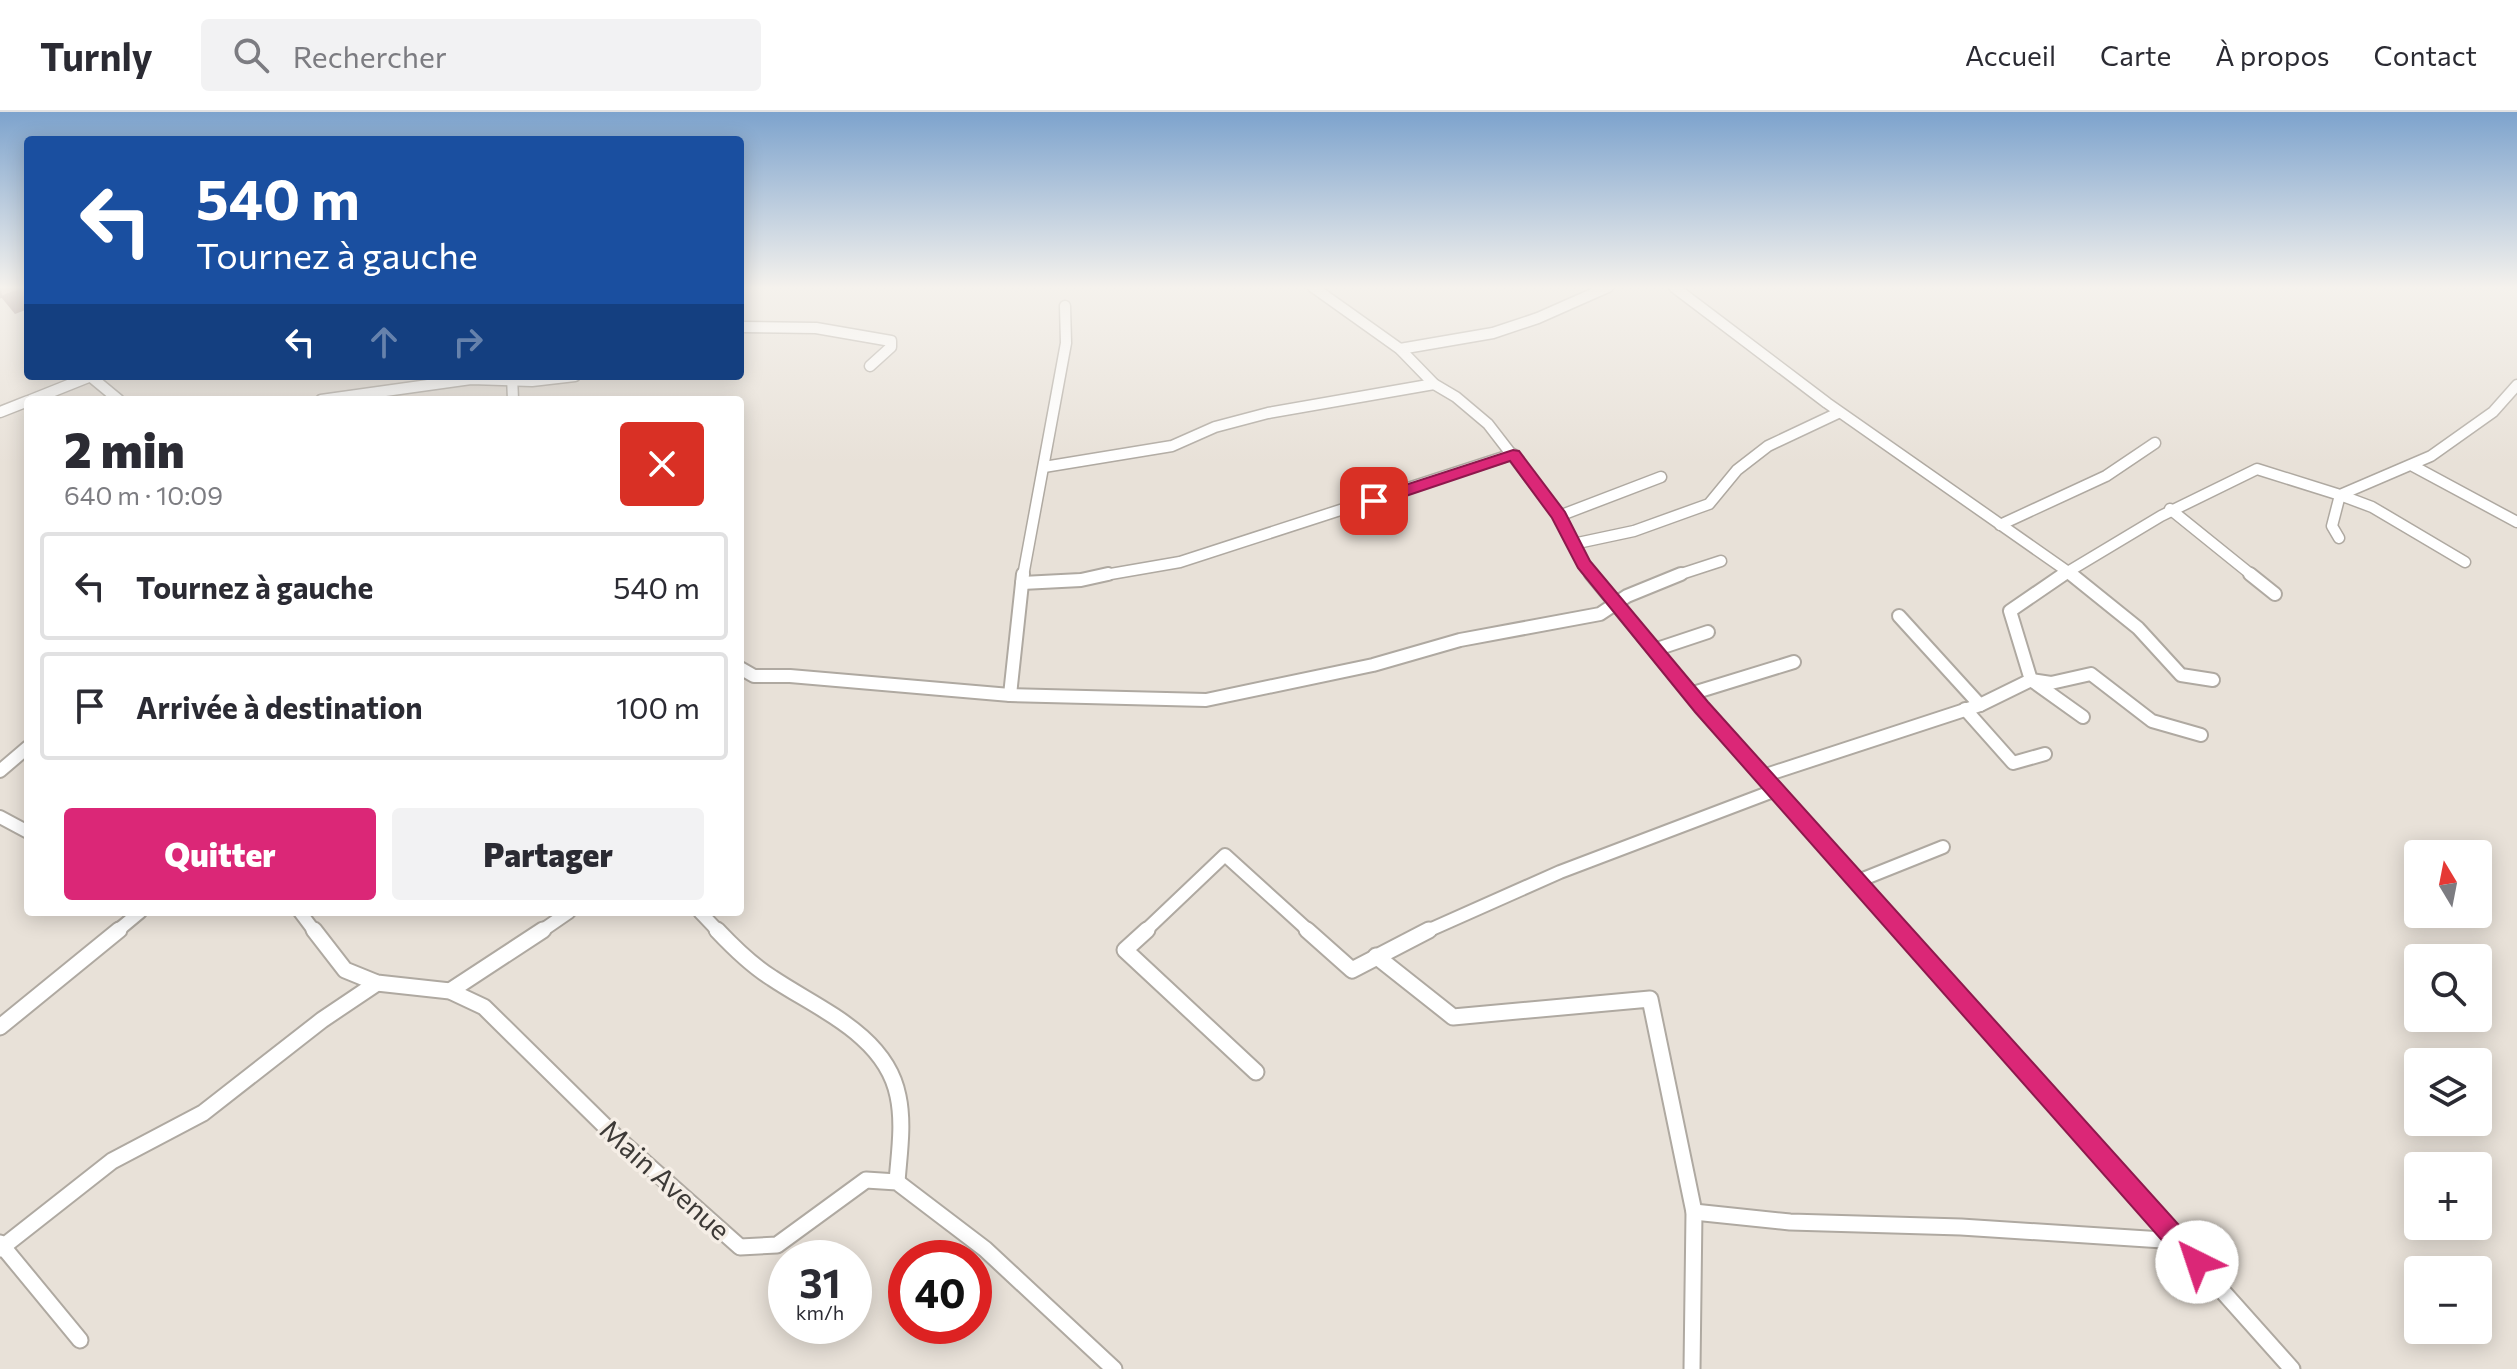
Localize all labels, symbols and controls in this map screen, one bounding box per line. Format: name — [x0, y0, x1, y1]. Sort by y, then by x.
search box — [201, 19, 761, 91]
text: Turnly — [40, 32, 153, 79]
icon: search — [229, 33, 273, 77]
text: Rechercher — [293, 37, 447, 74]
text: Accueil — [1965, 38, 2056, 72]
text: Carte — [2100, 38, 2171, 72]
text: À propos — [2215, 38, 2330, 72]
text: Contact — [2374, 38, 2477, 72]
text: 540 m — [196, 163, 360, 232]
icon: left — [64, 168, 168, 272]
text: Tournez à gauche — [196, 232, 478, 276]
icon: left — [278, 320, 322, 364]
icon: ahead — [362, 320, 406, 364]
icon: right — [446, 320, 490, 364]
text: 2 min — [64, 419, 185, 478]
button: close — [620, 422, 704, 506]
pin — [1340, 467, 1408, 535]
text: 640 m · 10:09 — [64, 479, 223, 510]
icon: arrive — [1352, 479, 1396, 523]
icon: left — [68, 564, 112, 608]
text: Tournez à gauche — [136, 568, 373, 605]
text: 540 m — [613, 568, 700, 605]
icon: arrive — [68, 684, 112, 728]
text: Arrivée à destination — [136, 688, 423, 725]
text: 100 m — [616, 688, 700, 725]
button: Quitter — [64, 808, 376, 900]
button: Partager — [392, 808, 704, 900]
north arrow — [2404, 840, 2492, 928]
map controls — [2404, 840, 2492, 1344]
button: search — [2404, 944, 2492, 1032]
button: layers — [2404, 1048, 2492, 1136]
street label: Main Avenue — [594, 1112, 738, 1246]
button: + — [2404, 1152, 2492, 1240]
position arrow — [2155, 1220, 2239, 1304]
speed limit sign: 40 — [888, 1240, 992, 1344]
button: − — [2404, 1256, 2492, 1344]
text: 31 — [799, 1257, 841, 1306]
text: km/h — [796, 1300, 844, 1324]

